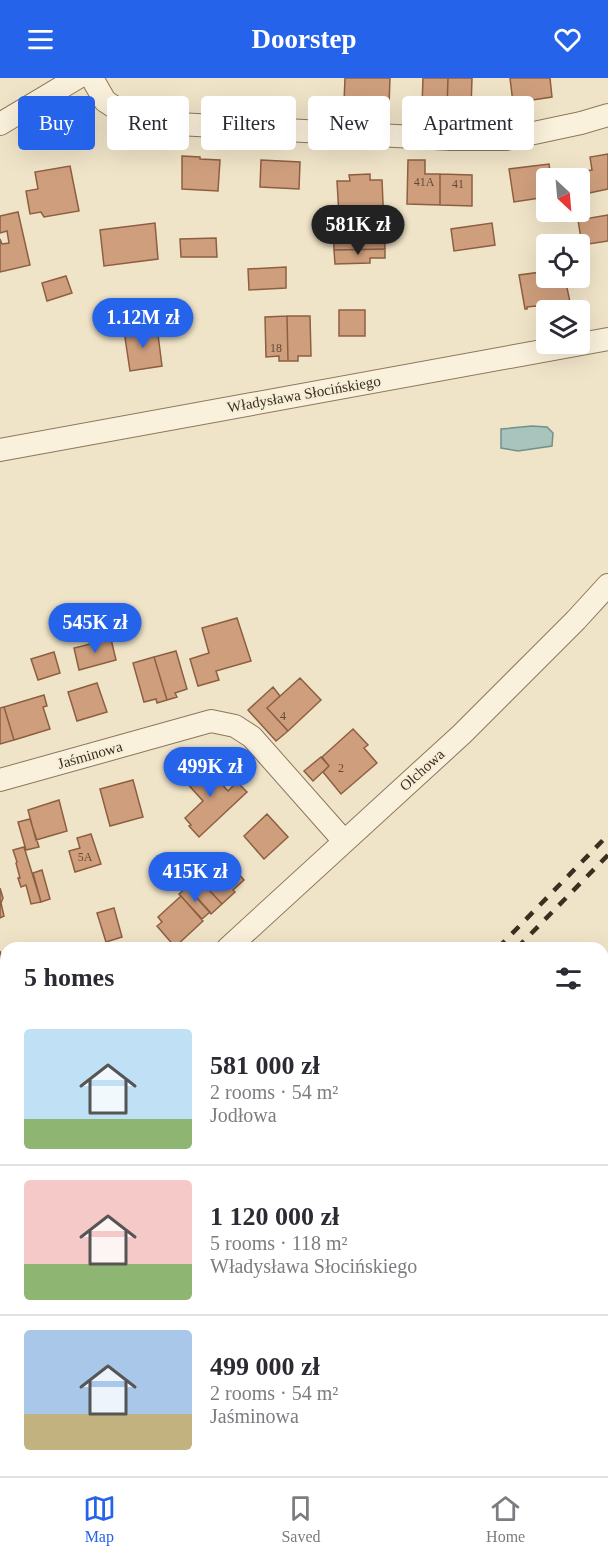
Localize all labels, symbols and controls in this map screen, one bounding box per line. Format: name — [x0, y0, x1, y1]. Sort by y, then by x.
icon: menu — [24, 23, 57, 56]
icon: heart — [551, 23, 584, 56]
text: Doorstep — [252, 24, 356, 54]
chip: Buy — [18, 96, 95, 150]
chip: Rent — [107, 96, 189, 150]
chip: Filters — [201, 96, 296, 150]
chip: New — [308, 96, 390, 150]
chip: Apartment — [402, 96, 534, 150]
north arrow — [536, 168, 590, 222]
map controls — [536, 168, 590, 354]
house number: 41A — [414, 175, 435, 189]
house number: 41 — [452, 177, 464, 191]
pin: 581K zł — [303, 205, 413, 256]
text: 581K zł — [326, 213, 391, 235]
button: locate — [536, 234, 590, 288]
pin: 1.12M zł — [81, 298, 205, 349]
button: layers — [536, 300, 590, 354]
text: 1.12M zł — [106, 306, 180, 328]
house number: 18 — [270, 341, 282, 355]
street label: Władysława Słocińskiego — [226, 373, 382, 415]
pin: 545K zł — [40, 603, 150, 654]
text: 545K zł — [63, 611, 128, 633]
house number: 4 — [280, 709, 286, 723]
street label: Jaśminowa — [56, 738, 125, 772]
street label: Olchowa — [397, 746, 448, 794]
pin: 499K zł — [155, 747, 265, 798]
text: 499K zł — [178, 755, 243, 777]
house number: 2 — [338, 761, 344, 775]
house number: 5A — [78, 850, 93, 864]
pin: 415K zł — [140, 852, 250, 903]
text: 415K zł — [163, 860, 228, 882]
icon: filters — [552, 962, 585, 995]
text: 5 homes — [24, 963, 114, 992]
text: 581 000 zł — [210, 1051, 320, 1080]
icon: home — [72, 1053, 144, 1125]
text: 2 rooms · 54 m² — [210, 1081, 338, 1103]
text: Jodłowa — [210, 1104, 277, 1126]
text: 1 120 000 zł — [210, 1202, 339, 1231]
icon: home — [72, 1204, 144, 1276]
text: 5 rooms · 118 m² — [210, 1232, 347, 1254]
text: Władysława Słocińskiego — [210, 1255, 417, 1277]
text: 499 000 zł — [210, 1352, 320, 1381]
icon: home — [72, 1354, 144, 1426]
text: 2 rooms · 54 m² — [210, 1382, 338, 1404]
text: Jaśminowa — [210, 1405, 299, 1427]
tab: Map — [83, 1492, 116, 1546]
tab: Saved — [281, 1492, 321, 1546]
tab: Home — [486, 1492, 525, 1546]

